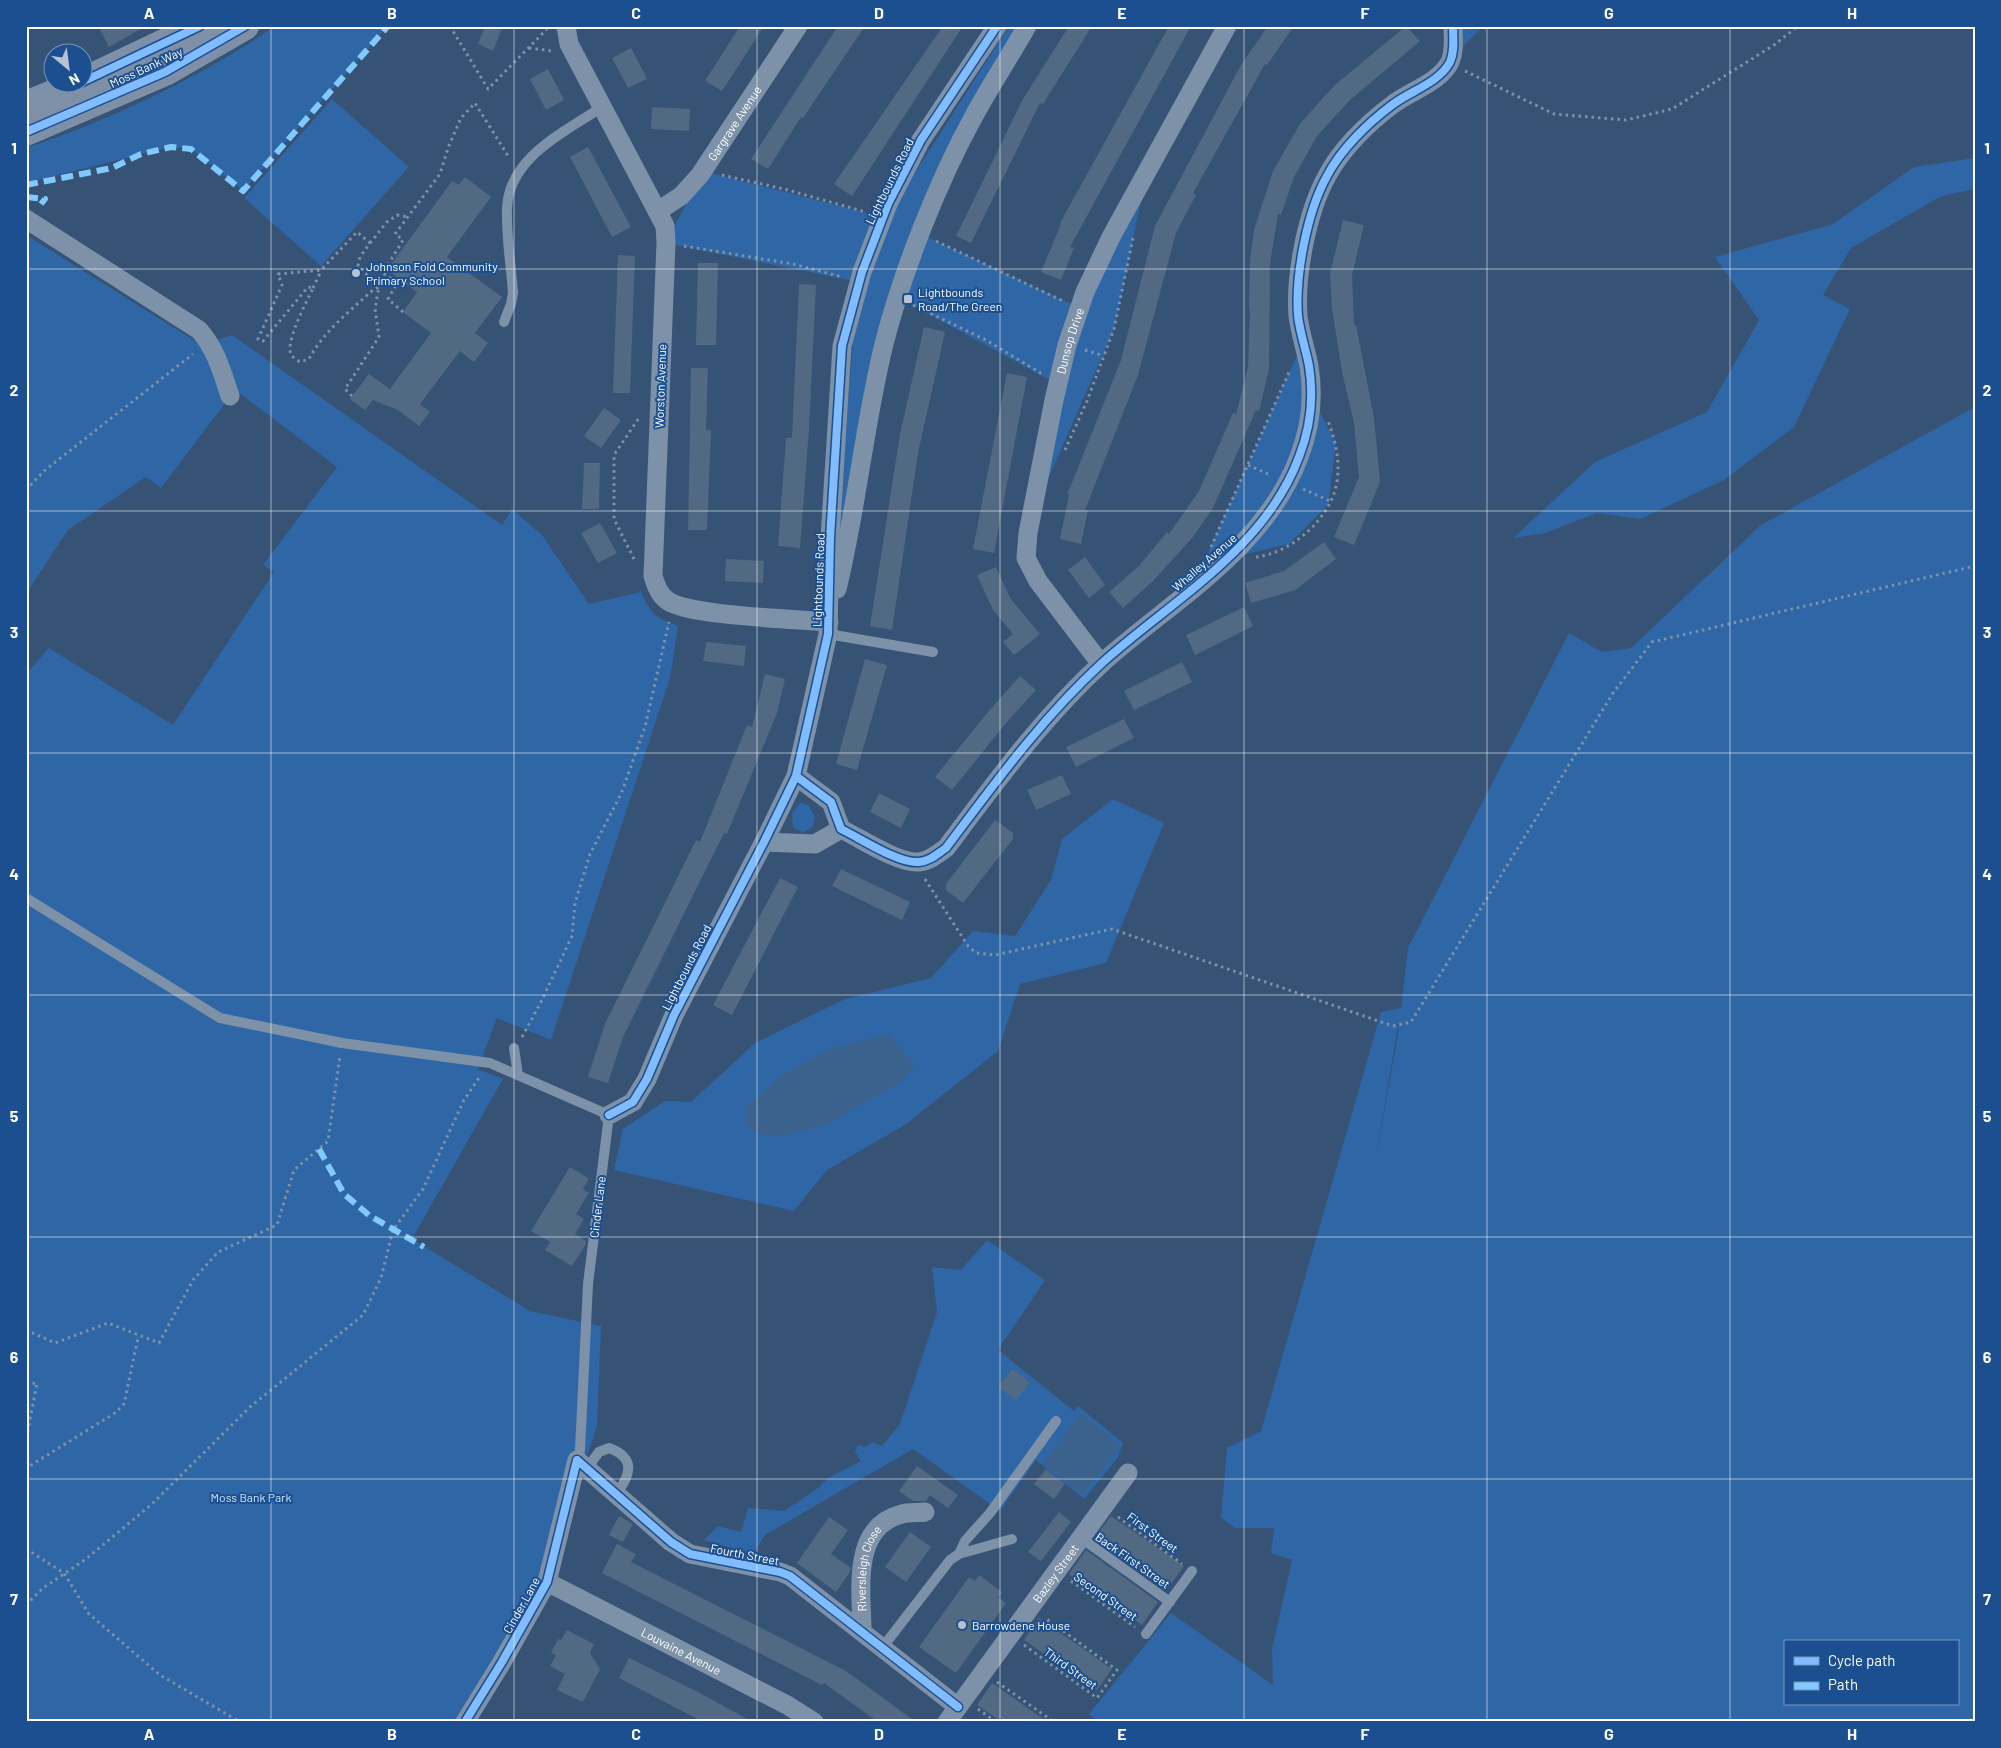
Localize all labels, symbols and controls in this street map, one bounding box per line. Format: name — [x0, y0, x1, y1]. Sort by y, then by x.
text: A — [144, 3, 155, 22]
text: B — [387, 3, 397, 22]
text: C — [631, 3, 641, 22]
text: D — [874, 3, 884, 22]
text: E — [1117, 3, 1127, 22]
text: F — [1361, 3, 1370, 22]
text: G — [1604, 3, 1614, 22]
text: H — [1847, 3, 1857, 22]
north arrow — [42, 42, 92, 92]
street label: Moss Bank Way — [107, 44, 185, 90]
text: N — [66, 70, 83, 89]
street label: Gargrave Avenue — [704, 83, 764, 163]
street label: Lightbounds Road — [862, 136, 916, 226]
text: 1 — [11, 138, 17, 157]
text: 1 — [1984, 138, 1990, 157]
place label: Johnson Fold Community Primary School — [366, 259, 498, 287]
marker: Johnson Fold Community Primary School — [350, 267, 362, 279]
place label: Lightbounds Road/The Green — [918, 285, 1002, 313]
marker: Lightbounds Road/The Green — [902, 293, 914, 305]
street label: Dunsop Drive — [1053, 306, 1086, 375]
street label: Worston Avenue — [652, 344, 668, 428]
text: 2 — [10, 380, 19, 399]
text: 2 — [1983, 380, 1992, 399]
street label: Whalley Avenue — [1169, 530, 1239, 594]
street label: Lightbounds Road — [809, 533, 827, 627]
text: 3 — [10, 622, 18, 641]
text: 3 — [1983, 622, 1991, 641]
text: 4 — [9, 864, 19, 883]
text: 4 — [1982, 864, 1992, 883]
street label: Lightbounds Road — [658, 922, 714, 1012]
text: 5 — [10, 1106, 19, 1125]
text: 5 — [1983, 1106, 1992, 1125]
street label: Cinder Lane — [586, 1175, 608, 1239]
text: 6 — [10, 1347, 19, 1366]
text: 6 — [1983, 1347, 1992, 1366]
park label: Moss Bank Park — [211, 1490, 291, 1504]
street label: First Street — [1125, 1509, 1181, 1555]
street label: Riversleigh Close — [854, 1522, 884, 1612]
street label: Back First Street — [1093, 1529, 1173, 1591]
street label: Fourth Street — [709, 1540, 781, 1568]
street label: Bazley Street — [1029, 1541, 1081, 1605]
street label: Second Street — [1072, 1569, 1140, 1623]
street label: Cinder Lane — [500, 1574, 542, 1636]
text: 7 — [10, 1589, 18, 1608]
text: 7 — [1983, 1589, 1991, 1608]
place label: Barrowdene House — [972, 1618, 1070, 1632]
marker: Barrowdene House — [956, 1619, 968, 1631]
street label: Louvaine Avenue — [639, 1625, 724, 1677]
legend — [1784, 1640, 1958, 1706]
street label: Third Street — [1042, 1644, 1100, 1692]
text: Cycle path — [1828, 1651, 1895, 1669]
text: Path — [1828, 1675, 1858, 1693]
text: A — [144, 1724, 155, 1743]
text: B — [387, 1724, 397, 1743]
text: C — [631, 1724, 641, 1743]
text: D — [874, 1724, 884, 1743]
text: E — [1117, 1724, 1127, 1743]
text: F — [1361, 1724, 1370, 1743]
text: G — [1604, 1724, 1614, 1743]
text: H — [1847, 1724, 1857, 1743]

